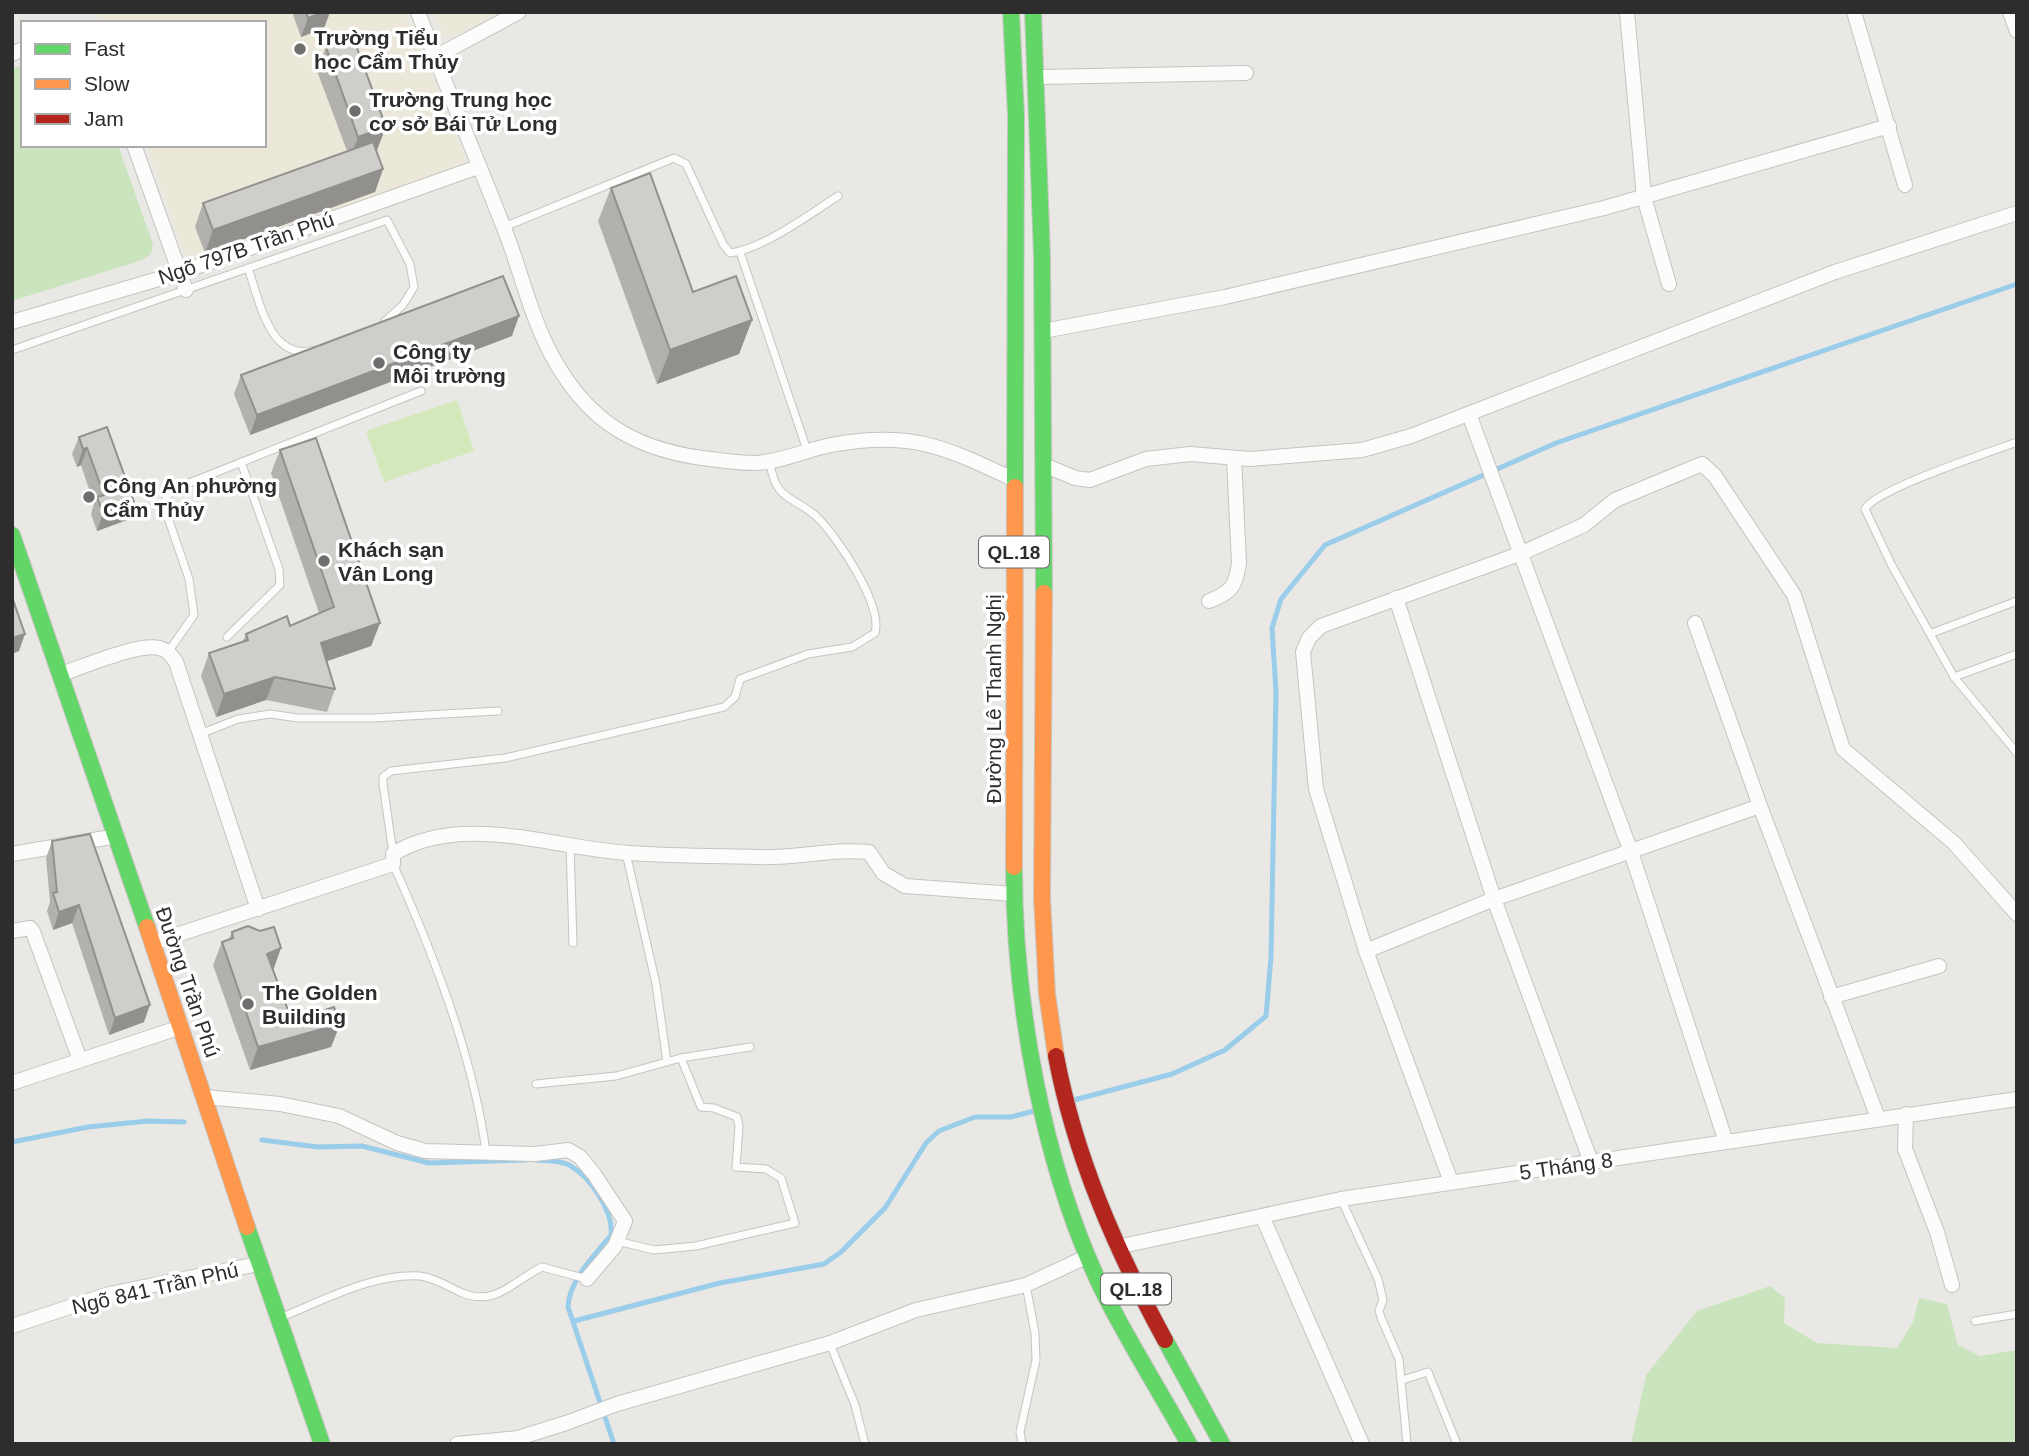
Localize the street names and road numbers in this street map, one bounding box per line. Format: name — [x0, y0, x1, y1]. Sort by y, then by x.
street label: Ngõ 797B Trần Phú — [155, 207, 337, 289]
road number: QL.18 — [979, 537, 1049, 568]
street label: Đường Lê Thanh Nghị — [982, 594, 1005, 804]
street label: Đường Trần Phú — [152, 904, 224, 1060]
street label: 5 Tháng 8 — [1518, 1148, 1614, 1184]
street label: Ngõ 841 Trần Phú — [69, 1258, 241, 1318]
road number: QL.18 — [1101, 1274, 1171, 1304]

